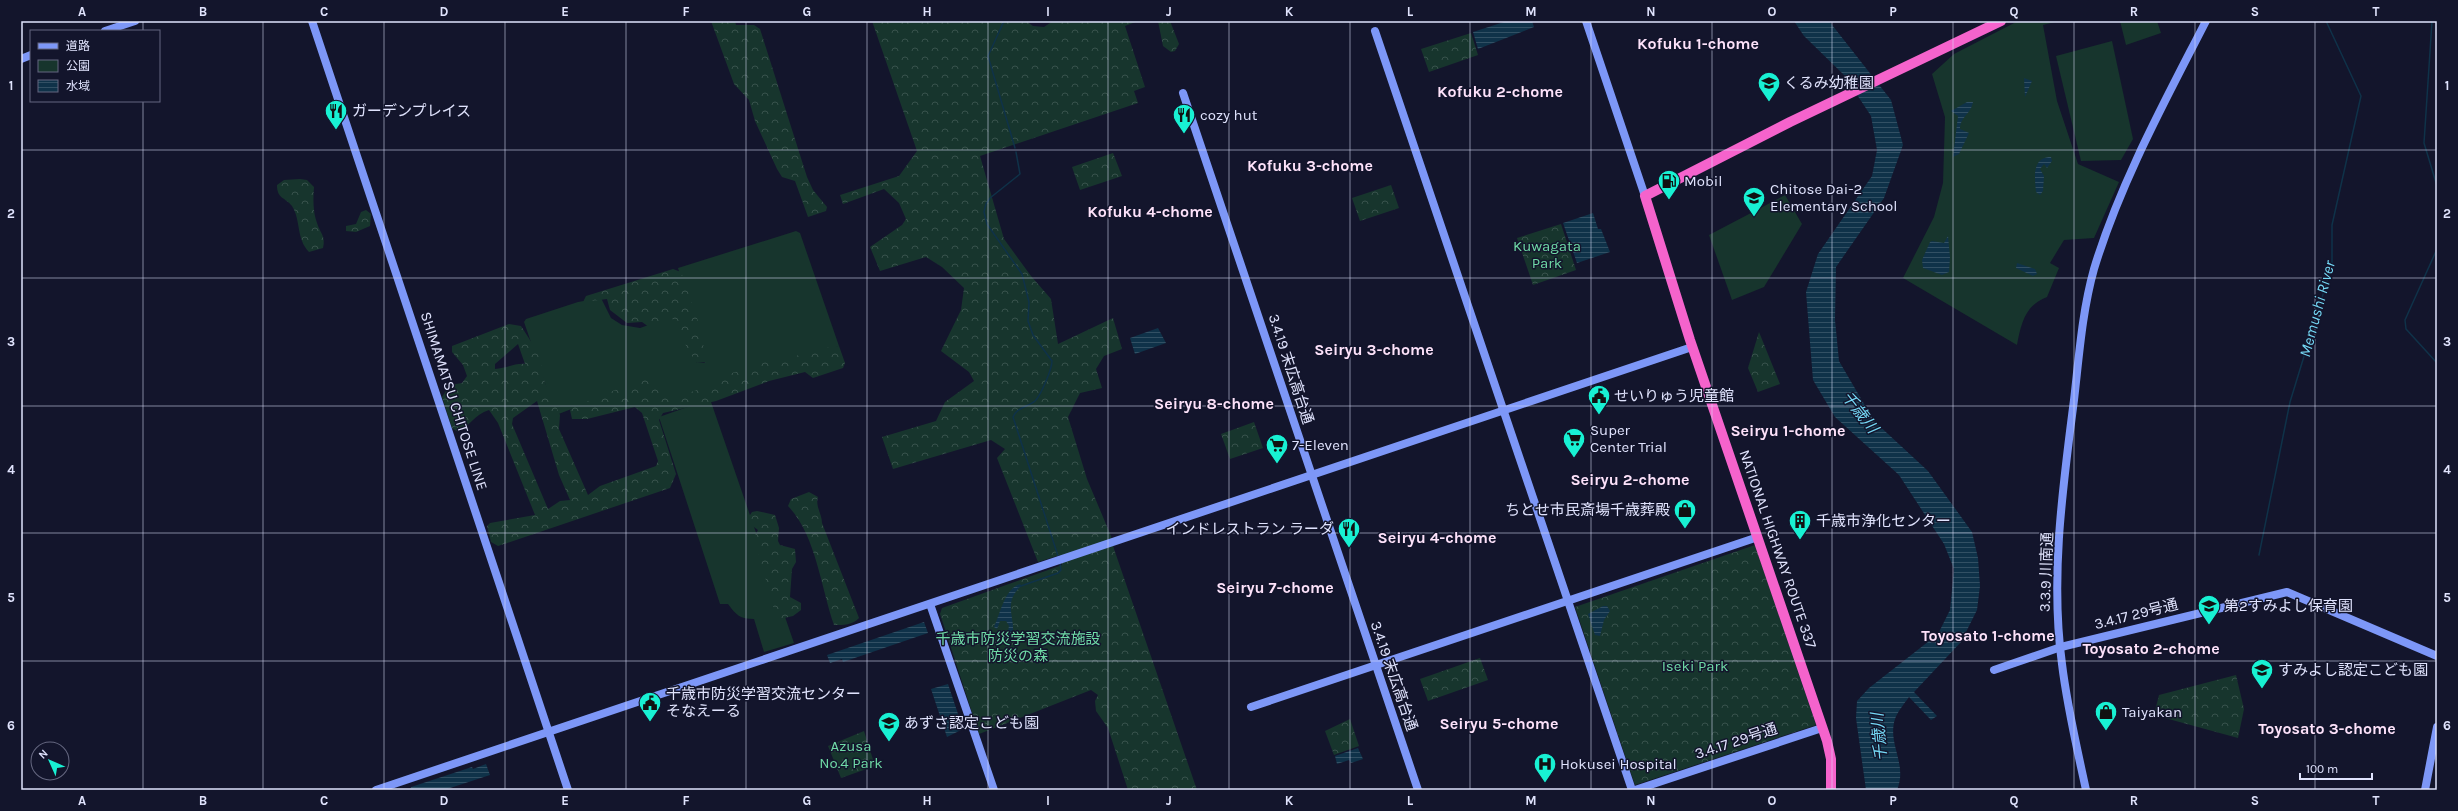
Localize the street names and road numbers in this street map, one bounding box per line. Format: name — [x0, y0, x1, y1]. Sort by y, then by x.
street label: SHIMAMATSU CHITOSE LINE — [417, 309, 491, 493]
street label: 3.4.19 末広高台通 — [1265, 312, 1317, 426]
street label: NATIONAL HIGHWAY ROUTE 337 — [1735, 447, 1821, 651]
street label: 3.3.9 川南通 — [2036, 532, 2056, 612]
street label: 3.4.17 29号通 — [2092, 595, 2180, 633]
street label: 3.4.19 末広高台通 — [1367, 619, 1421, 733]
street label: 3.4.17 29号通 — [1693, 719, 1779, 763]

